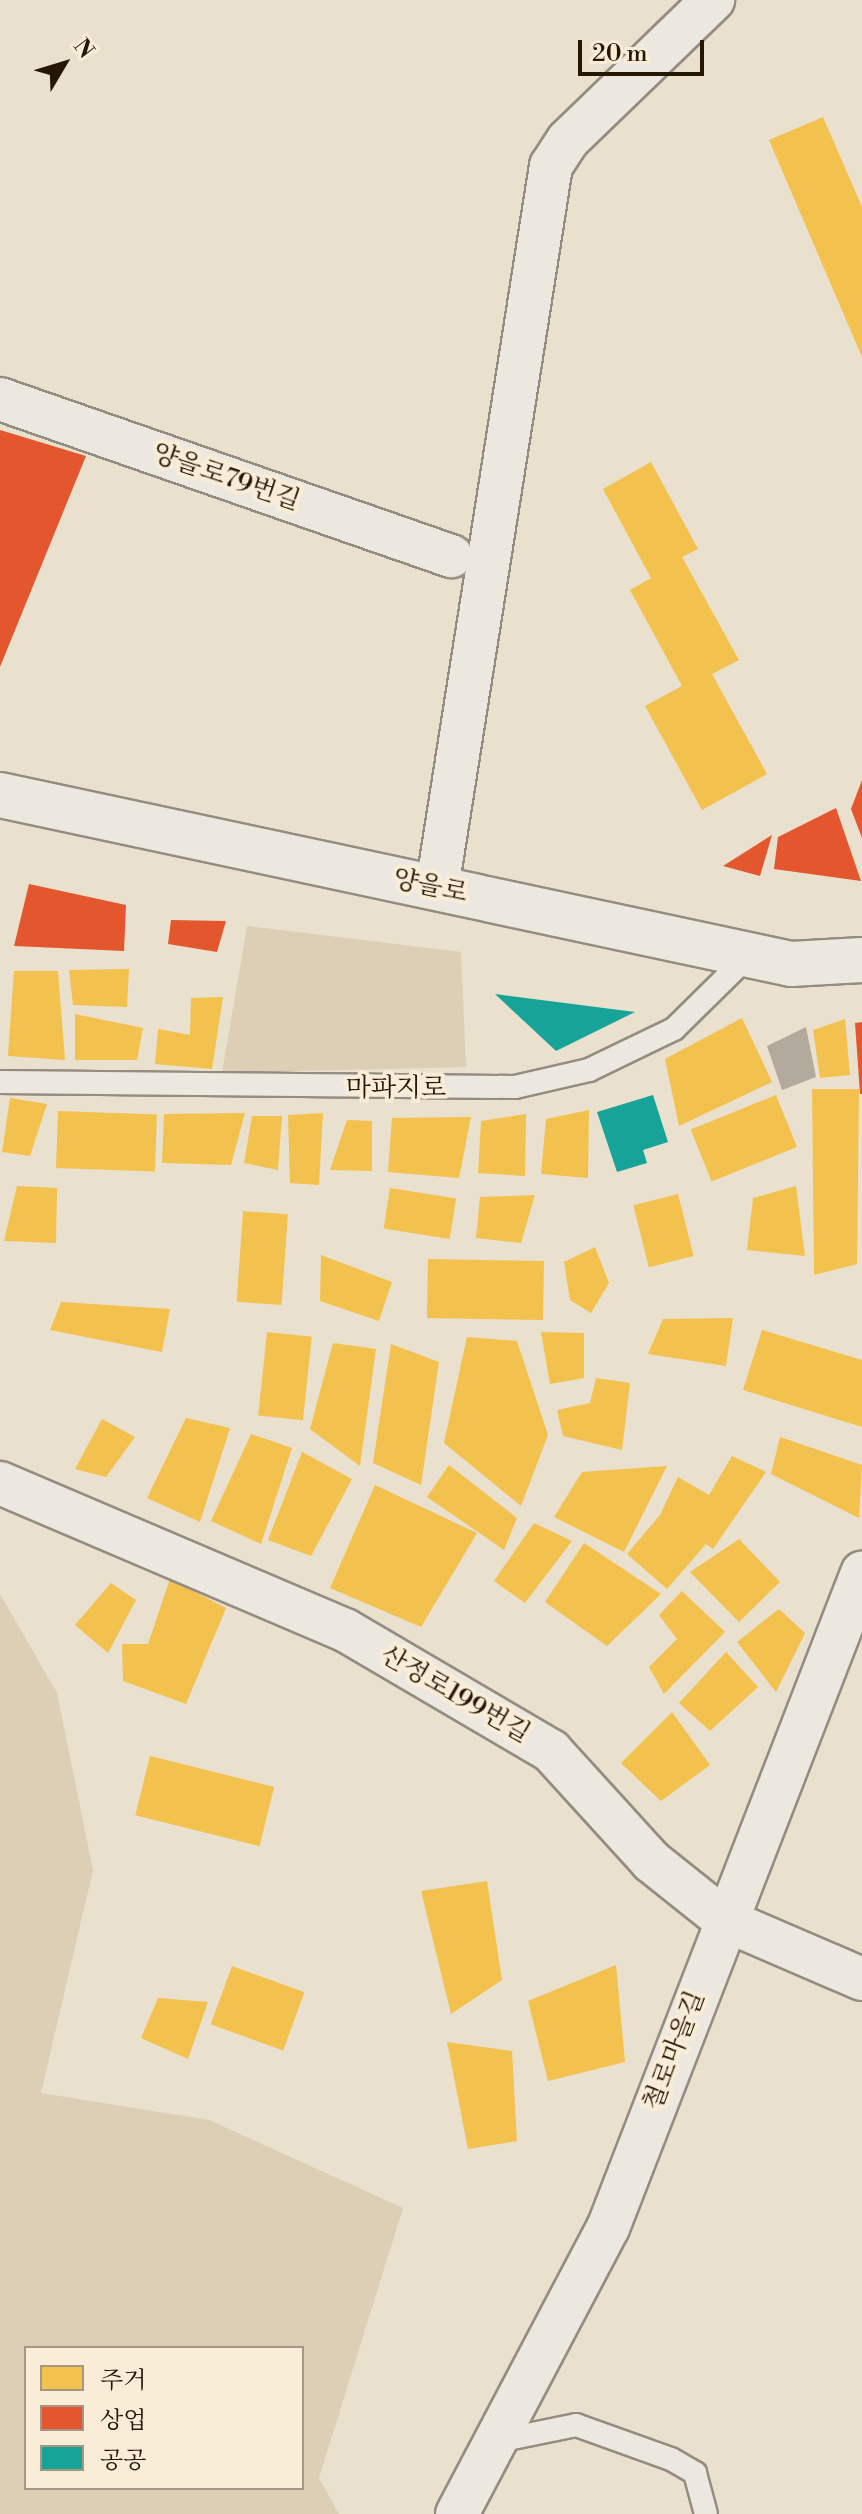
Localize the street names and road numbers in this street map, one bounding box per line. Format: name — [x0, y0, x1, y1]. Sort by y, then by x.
street label: 양을로79번길 — [148, 438, 304, 518]
street label: 양을로 — [390, 864, 470, 910]
street label: 마파지로 — [346, 1073, 446, 1105]
street label: 산정로199번길 — [375, 1640, 535, 1750]
street label: 철로마을길 — [638, 1987, 712, 2115]

